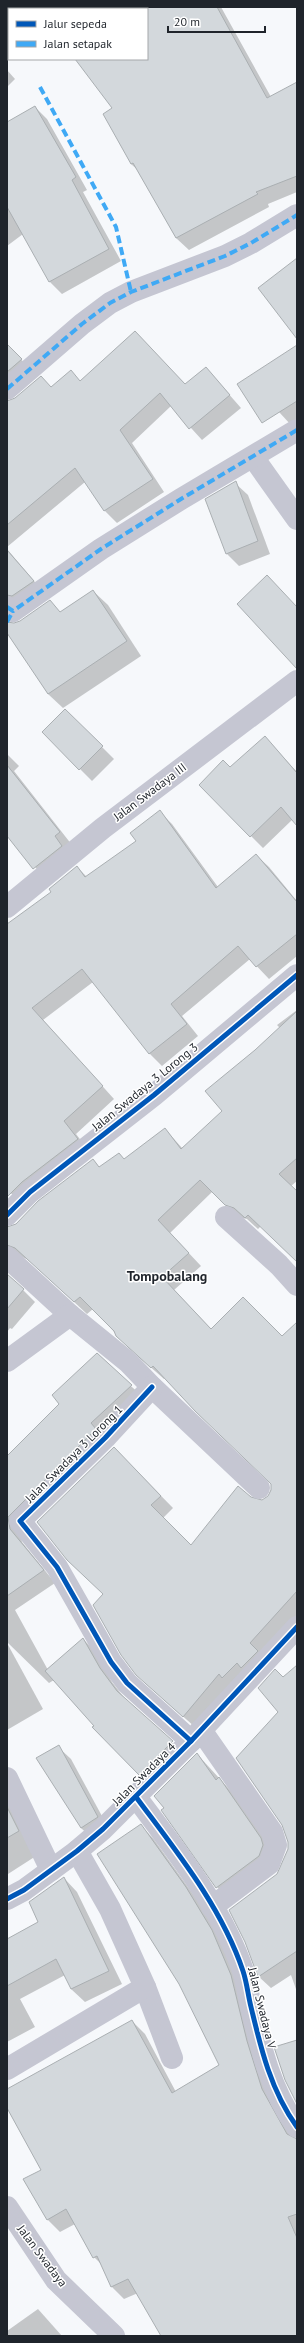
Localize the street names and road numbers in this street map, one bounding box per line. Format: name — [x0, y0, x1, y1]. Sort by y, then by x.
street label: Jalan Swadaya III — [109, 759, 189, 825]
street label: Jalan Swadaya 3 Lorong 3 — [88, 1039, 201, 1135]
street label: Jalan Swadaya 3 Lorong 1 — [21, 1402, 126, 1506]
street label: Jalan Swadaya 4 — [108, 1738, 179, 1809]
street label: Jalan Swadaya V — [245, 1965, 280, 2050]
street label: Jalan Swadaya — [14, 2221, 71, 2290]

